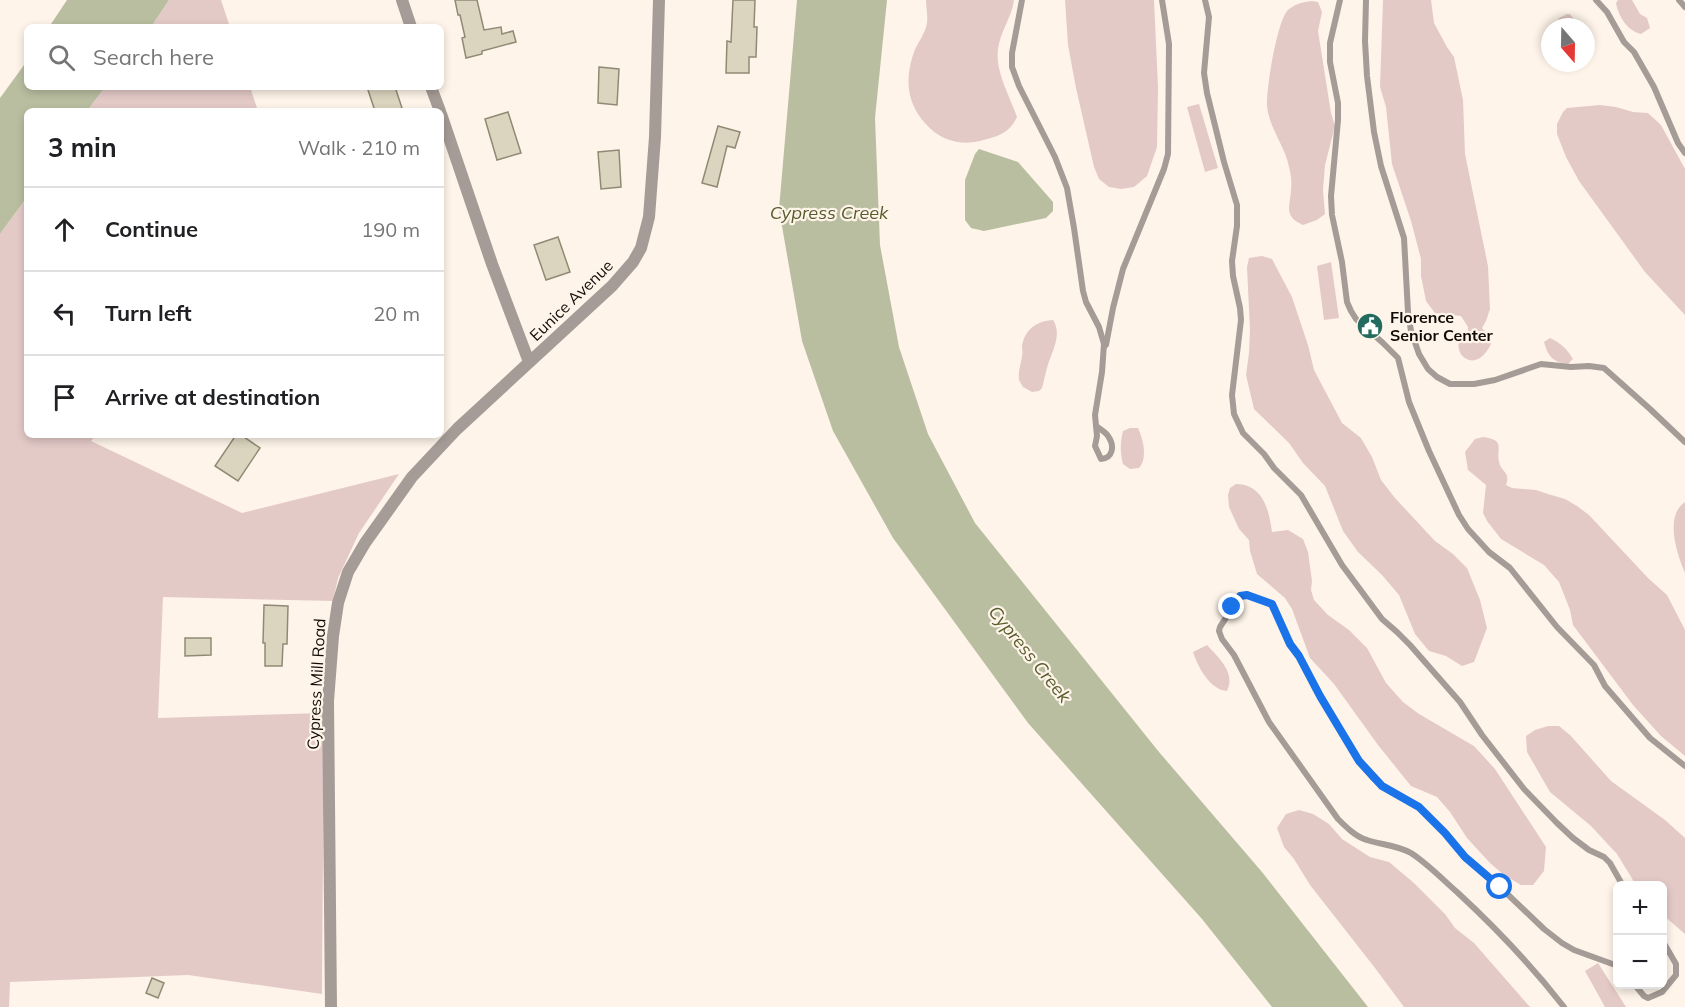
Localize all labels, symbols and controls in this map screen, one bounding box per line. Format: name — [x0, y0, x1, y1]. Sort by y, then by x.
north arrow — [1541, 18, 1595, 72]
search box — [24, 24, 444, 90]
icon: search — [45, 41, 78, 74]
text: Search here — [93, 43, 214, 71]
text: 3 min — [48, 131, 117, 164]
text: Walk · 210 m — [298, 135, 420, 160]
water label: Cypress Creek — [770, 201, 889, 224]
icon: ahead — [48, 213, 81, 246]
text: Continue — [105, 215, 198, 243]
text: 190 m — [361, 217, 420, 242]
street label: Eunice Avenue — [525, 255, 617, 345]
icon: left — [48, 297, 81, 330]
text: Turn left — [105, 299, 192, 327]
text: 20 m — [373, 301, 420, 326]
place label: Florence Senior Center — [1390, 307, 1494, 345]
public building icon: Florence Senior Center — [1355, 311, 1385, 341]
icon: arrive — [48, 381, 81, 414]
text: Arrive at destination — [105, 383, 320, 411]
route end — [1218, 593, 1244, 619]
water label: Cypress Creek — [984, 601, 1077, 708]
street label: Cypress Mill Road — [303, 618, 329, 750]
route start — [1486, 873, 1512, 899]
map controls — [1613, 881, 1667, 989]
button: + — [1613, 881, 1667, 935]
button: − — [1613, 935, 1667, 989]

